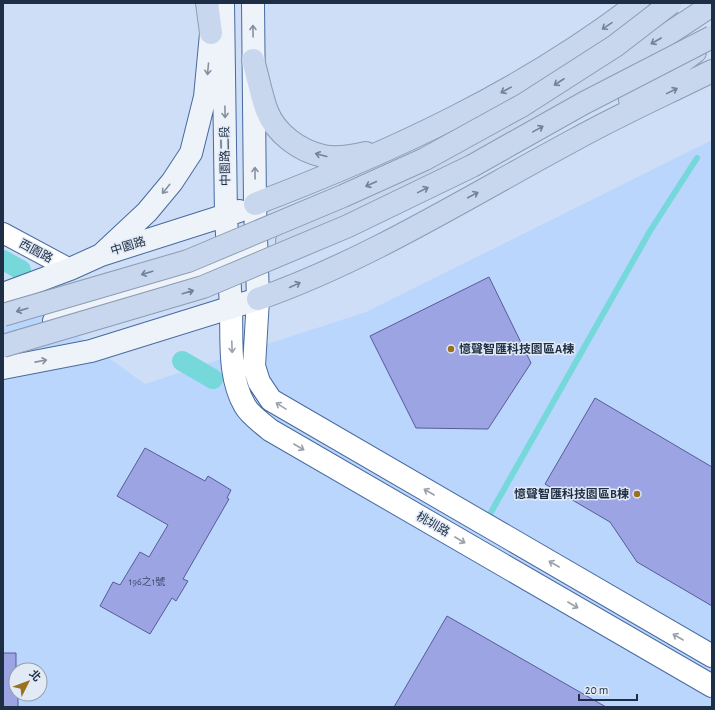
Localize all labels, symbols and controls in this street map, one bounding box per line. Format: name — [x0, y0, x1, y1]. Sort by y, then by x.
one-way arrow — [601, 22, 612, 30]
one-way arrow — [249, 25, 257, 38]
one-way arrow — [650, 38, 662, 46]
one-way arrow — [204, 62, 212, 75]
one-way arrow — [553, 78, 565, 86]
one-way arrow — [500, 87, 512, 95]
one-way arrow — [666, 87, 678, 94]
one-way arrow — [221, 105, 228, 118]
one-way arrow — [532, 124, 544, 132]
street label: 中園路二段 — [217, 126, 232, 186]
one-way arrow — [314, 150, 327, 158]
one-way arrow — [251, 167, 259, 180]
one-way arrow — [366, 180, 378, 188]
one-way arrow — [161, 184, 170, 195]
one-way arrow — [417, 186, 429, 193]
one-way arrow — [467, 191, 479, 198]
street label: 中園路 — [109, 234, 147, 257]
street label: 西園路 — [17, 236, 55, 265]
one-way arrow — [141, 270, 154, 277]
one-way arrow — [288, 281, 300, 288]
one-way arrow — [182, 288, 195, 295]
one-way arrow — [16, 307, 29, 314]
one-way arrow — [229, 340, 236, 353]
place label: 憶聲智匯科技園區A棟 — [459, 342, 574, 355]
marker: 憶聲智匯科技園區A棟 — [446, 344, 456, 354]
one-way arrow — [34, 356, 47, 364]
one-way arrow — [275, 401, 286, 410]
one-way arrow — [293, 444, 305, 452]
place label: 憶聲智匯科技園區B棟 — [514, 487, 629, 500]
one-way arrow — [423, 488, 435, 496]
marker: 憶聲智匯科技園區B棟 — [632, 489, 642, 499]
street label: 桃圳路 — [414, 509, 452, 538]
one-way arrow — [454, 537, 466, 545]
one-way arrow — [548, 560, 560, 568]
house number: 196之1號 — [129, 576, 165, 587]
one-way arrow — [567, 602, 579, 610]
one-way arrow — [672, 632, 684, 640]
north arrow — [8, 662, 48, 702]
text: 北 — [27, 668, 43, 683]
scale bar — [579, 676, 637, 702]
text: 20 m — [585, 684, 608, 696]

